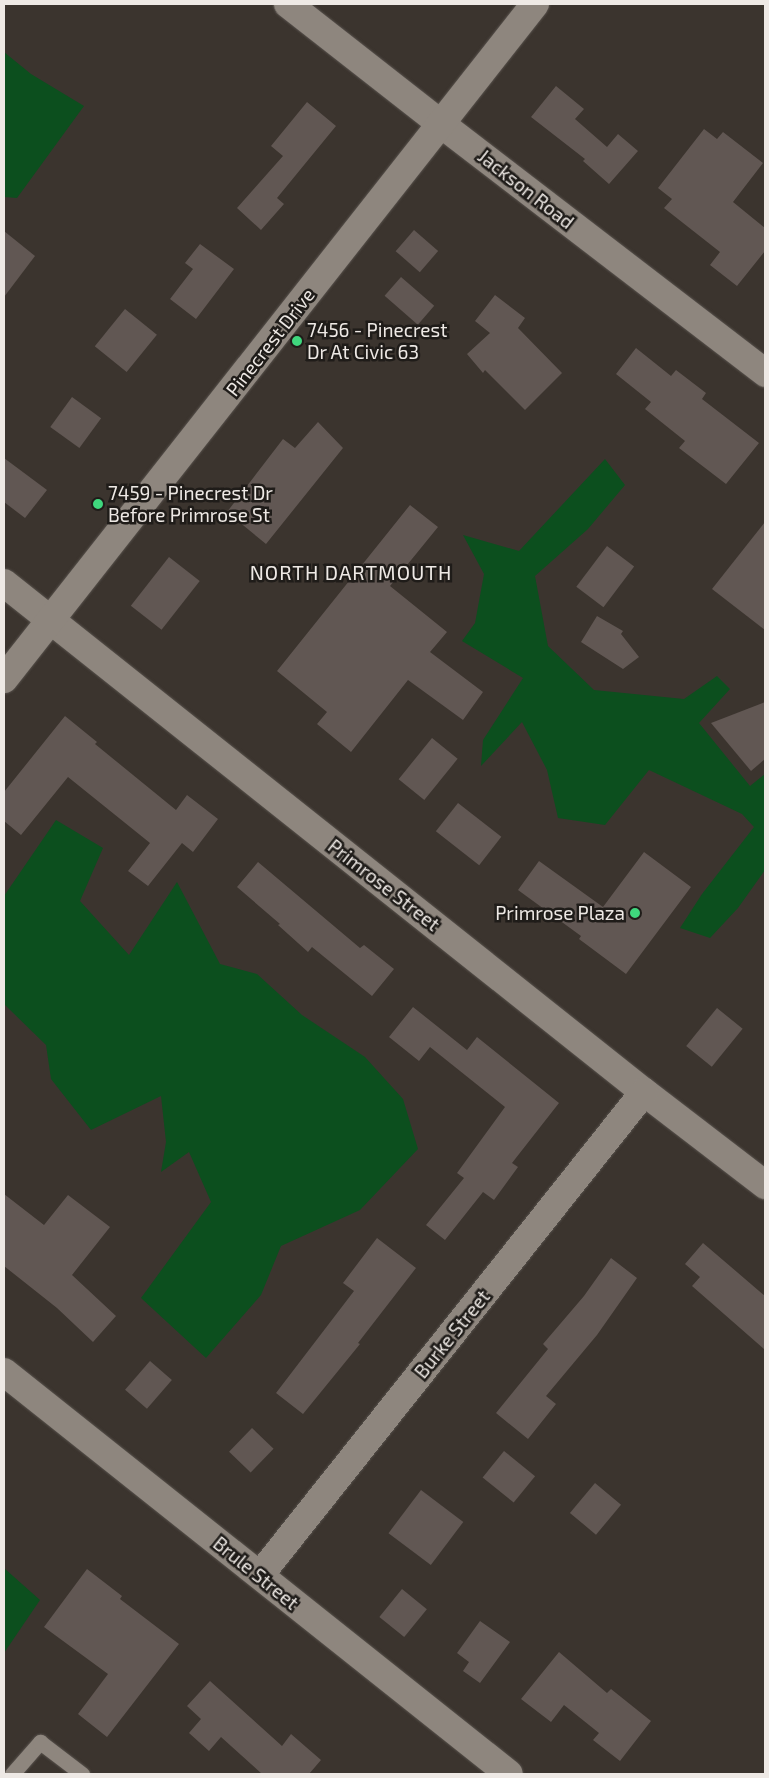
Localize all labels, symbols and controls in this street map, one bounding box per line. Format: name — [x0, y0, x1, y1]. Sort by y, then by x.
street label: Jackson Road — [474, 145, 578, 233]
street label: Pinecrest Drive — [221, 284, 319, 400]
place label: 7456 - Pinecrest Dr At Civic 63 — [307, 319, 447, 363]
marker: 7456 - Pinecrest Dr At Civic 63 — [291, 335, 303, 347]
place label: 7459 - Pinecrest Dr Before Primrose St — [108, 482, 273, 526]
marker: 7459 - Pinecrest Dr Before Primrose St — [92, 498, 104, 510]
district label: NORTH DARTMOUTH — [248, 560, 454, 584]
street label: Primrose Street — [324, 834, 444, 936]
place label: Primrose Plaza — [495, 902, 625, 924]
marker: Primrose Plaza — [629, 907, 641, 919]
street label: Burke Street — [410, 1285, 494, 1383]
street label: Brule Street — [209, 1532, 303, 1614]

